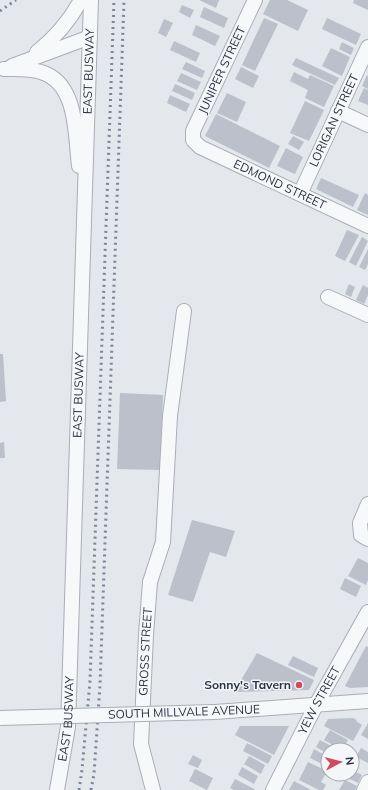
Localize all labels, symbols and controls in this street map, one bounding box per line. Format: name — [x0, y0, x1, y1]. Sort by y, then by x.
street label: JUNIPER STREET — [195, 23, 249, 116]
street label: EAST BUSWAY — [79, 28, 97, 114]
street label: LORIGAN STREET — [306, 71, 362, 169]
street label: EDMOND STREET — [231, 156, 329, 213]
street label: EAST BUSWAY — [69, 351, 87, 438]
street label: GROSS STREET — [135, 606, 155, 696]
street label: YEW STREET — [294, 663, 344, 737]
street label: EAST BUSWAY — [54, 675, 77, 762]
place label: Sonny's Tavern — [204, 677, 291, 692]
marker: Sonny's Tavern — [294, 680, 304, 690]
street label: SOUTH MILLVALE AVENUE — [108, 701, 260, 722]
north arrow — [320, 742, 360, 782]
text: N — [342, 756, 357, 766]

